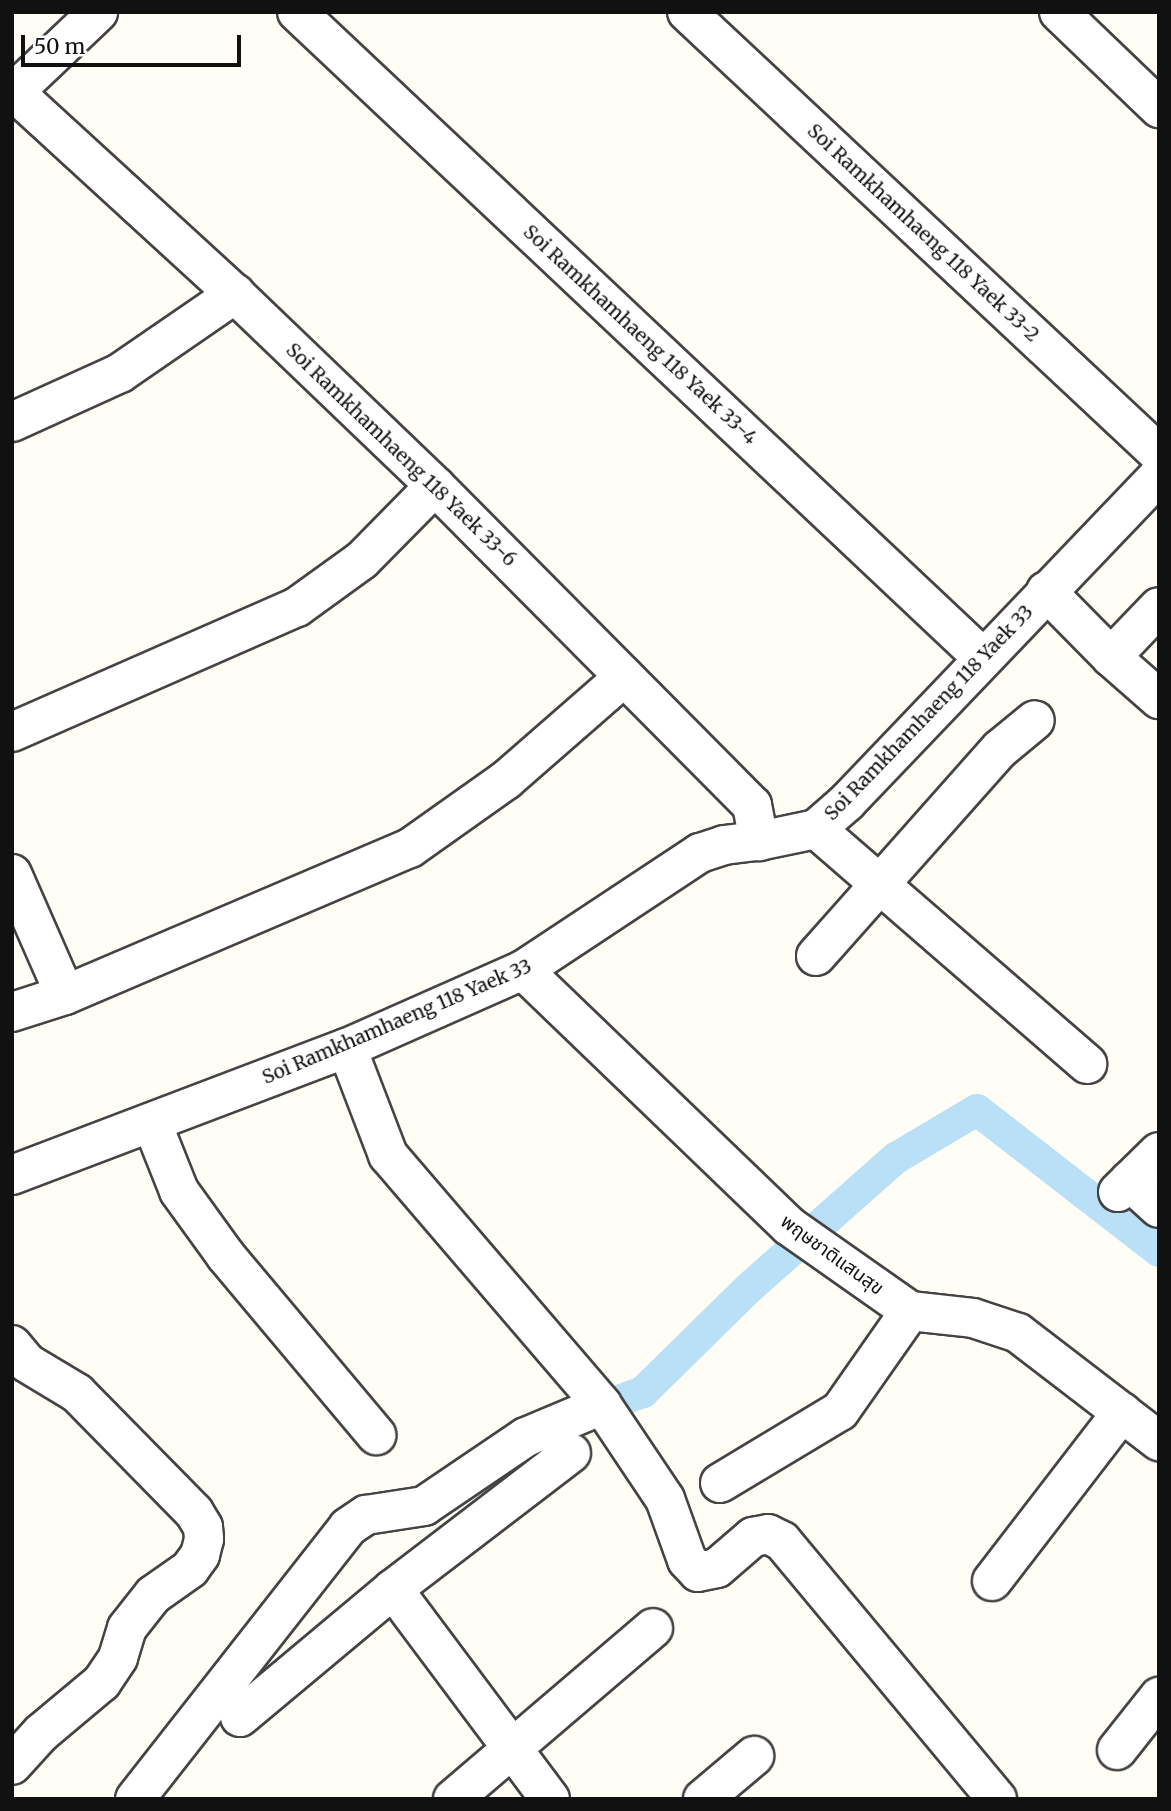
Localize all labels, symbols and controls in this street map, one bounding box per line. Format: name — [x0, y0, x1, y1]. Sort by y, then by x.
scale bar — [24, 21, 245, 65]
text: 50 m — [34, 33, 85, 60]
street label: Soi Ramkhamhaeng 118 Yaek 33-2 — [802, 119, 1044, 347]
street label: Soi Ramkhamhaeng 118 Yaek 33-4 — [518, 221, 762, 449]
street label: Soi Ramkhamhaeng 118 Yaek 33-6 — [281, 339, 521, 571]
street label: Soi Ramkhamhaeng 118 Yaek 33 — [820, 601, 1038, 825]
street label: Soi Ramkhamhaeng 118 Yaek 33 — [259, 955, 535, 1089]
street label: พฤษชาติแสนสุข — [776, 1210, 888, 1300]

